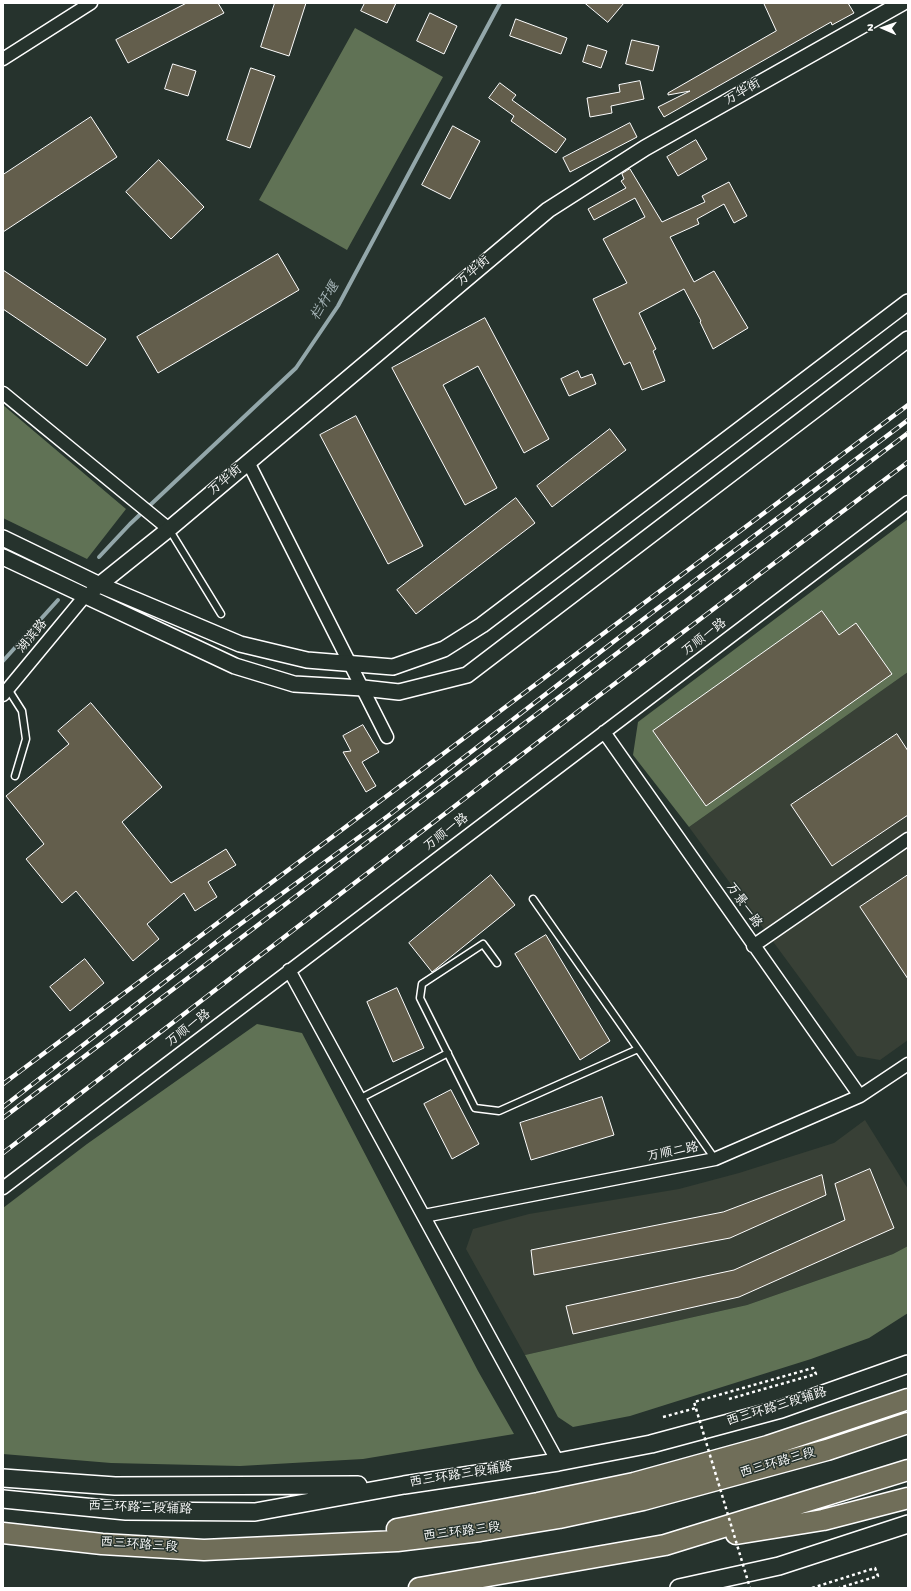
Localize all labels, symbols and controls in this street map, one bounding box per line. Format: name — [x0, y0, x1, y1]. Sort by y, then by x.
north arrow — [863, 8, 903, 48]
text: N — [865, 24, 877, 31]
street label: 万华街 — [722, 76, 764, 110]
street label: 万华街 — [454, 253, 494, 291]
water label: 栏杆堰 — [308, 280, 344, 324]
street label: 万华街 — [206, 462, 246, 500]
street label: 万顺一路 — [680, 616, 730, 660]
street label: 湖滨路 — [14, 617, 52, 657]
street label: 万顺一路 — [422, 811, 472, 855]
street label: 万景一路 — [722, 880, 764, 932]
street label: 万顺一路 — [164, 1007, 214, 1051]
street label: 万顺二路 — [646, 1140, 700, 1166]
street label: 西三环路三段辅路 — [725, 1385, 829, 1431]
street label: 西三环路三段 — [738, 1446, 818, 1482]
street label: 西三环路三段辅路 — [408, 1460, 514, 1492]
street label: 西三环路三段辅路 — [88, 1499, 192, 1519]
street label: 西三环路三段 — [422, 1521, 502, 1545]
street label: 西三环路三段 — [100, 1535, 178, 1557]

